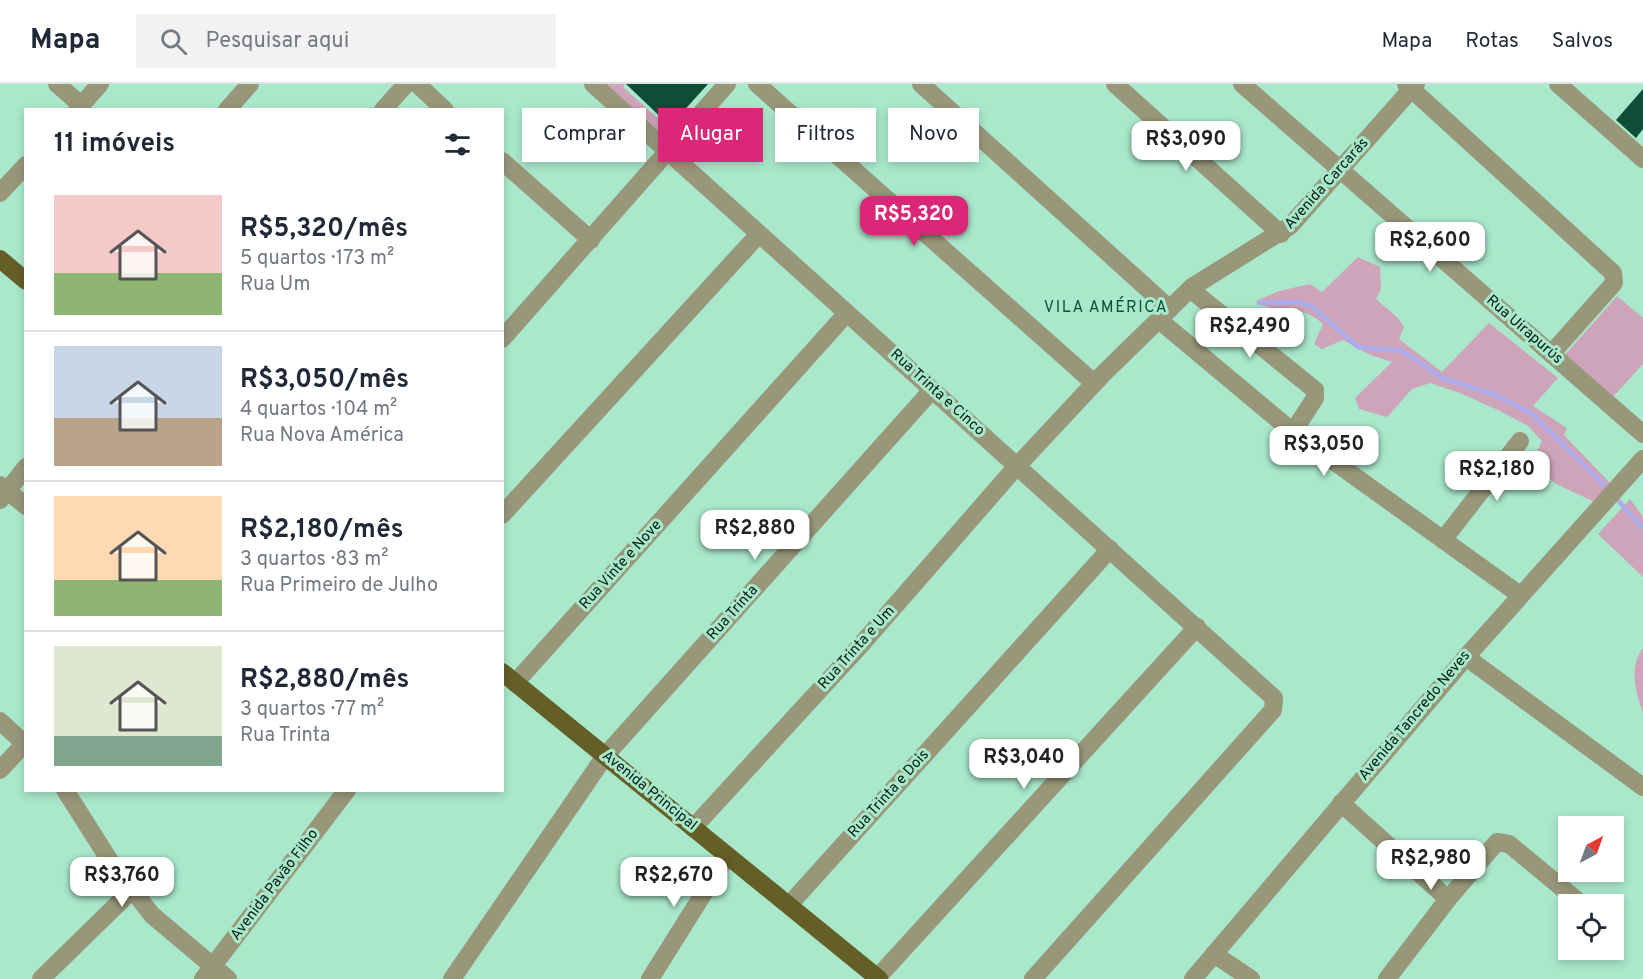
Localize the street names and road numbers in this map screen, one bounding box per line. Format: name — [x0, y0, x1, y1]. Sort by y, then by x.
street label: Avenida Carcarás — [1281, 134, 1373, 234]
street label: Rua Uirapurύs — [1482, 291, 1566, 369]
street label: Rua Trinta e Cinco — [886, 345, 988, 441]
street label: Rua Vinte e Nove — [576, 516, 666, 614]
street label: Rua Trinta — [703, 581, 763, 645]
street label: Rua Trinta e Um — [815, 602, 899, 694]
street label: Avenida Tancredo Neves — [1355, 647, 1475, 785]
street label: Rua Trinta e Dois — [844, 746, 934, 842]
street label: Avenida Principal — [598, 747, 700, 835]
street label: Avenida Pavão Filho — [227, 825, 323, 945]

